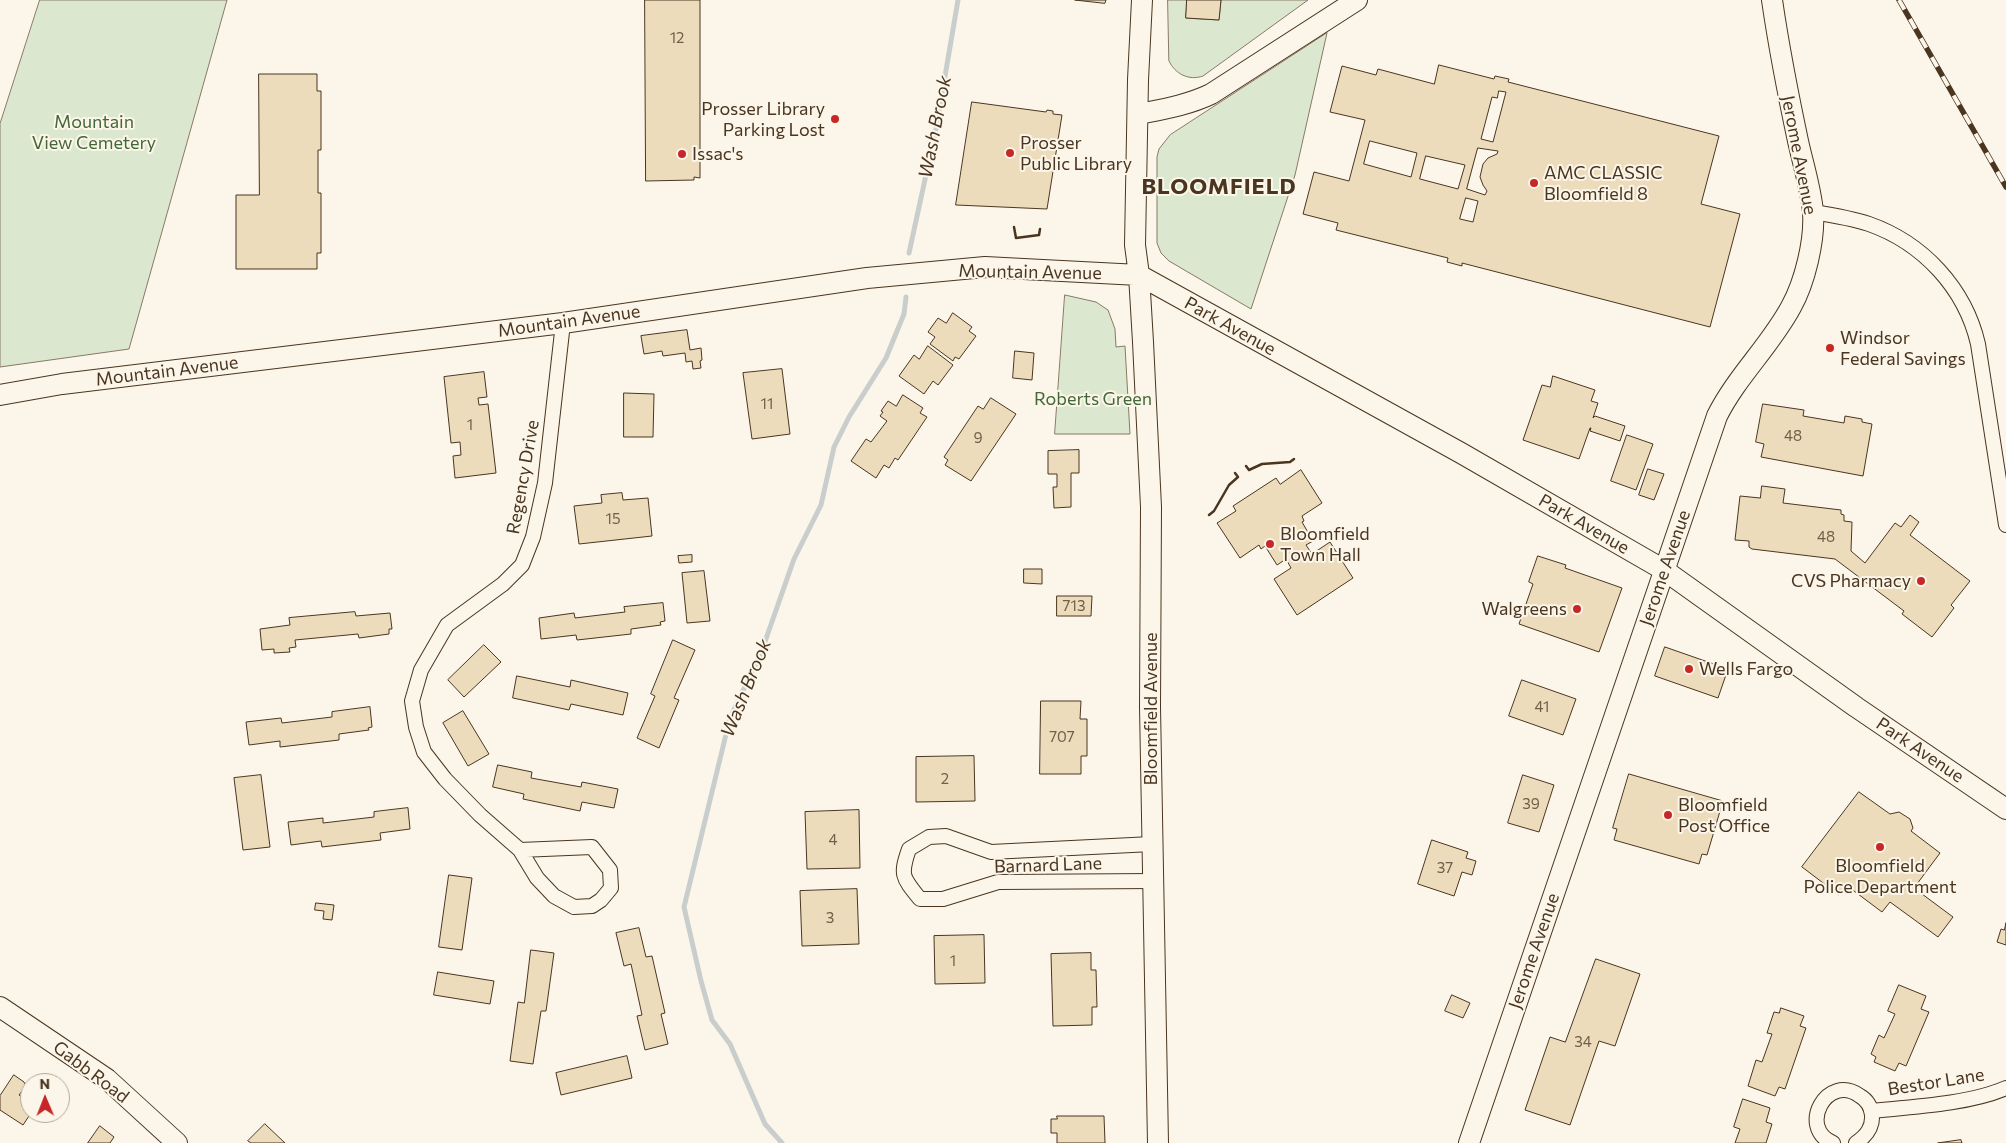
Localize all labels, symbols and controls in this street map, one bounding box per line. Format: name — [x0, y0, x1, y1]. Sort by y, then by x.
house number: 12 — [670, 29, 684, 47]
water label: Wash Brook — [914, 74, 956, 180]
street label: Jerome Avenue — [1777, 94, 1821, 216]
place label: Prosser Library Parking Lost — [701, 98, 825, 140]
park label: Mountain View Cemetery — [32, 111, 156, 154]
marker: Prosser Library Parking Lost — [829, 113, 841, 125]
place label: Prosser Public Library — [1020, 132, 1132, 174]
place label: Issac's — [692, 143, 744, 165]
marker: Prosser Public Library — [1004, 147, 1016, 159]
marker: Issac's — [676, 148, 688, 160]
place label: AMC CLASSIC Bloomfield 8 — [1544, 162, 1663, 204]
district label: BLOOMFIELD — [1140, 174, 1298, 200]
marker: AMC CLASSIC Bloomfield 8 — [1528, 177, 1540, 189]
street label: Mountain Avenue — [958, 260, 1102, 284]
street label: Park Avenue — [1181, 292, 1279, 360]
street label: Mountain Avenue — [496, 300, 642, 342]
place label: Windsor Federal Savings — [1840, 327, 1966, 369]
marker: Windsor Federal Savings — [1824, 342, 1836, 354]
street label: Mountain Avenue — [94, 352, 240, 390]
park label: Roberts Green — [1034, 388, 1152, 410]
house number: 11 — [761, 395, 773, 413]
house number: 1 — [467, 416, 473, 434]
street label: Regency Drive — [502, 418, 544, 536]
house number: 48 — [1784, 427, 1802, 445]
house number: 9 — [973, 429, 983, 447]
street label: Park Avenue — [1535, 489, 1633, 559]
street label: Jerome Avenue — [1635, 507, 1695, 629]
house number: 15 — [605, 510, 621, 528]
place label: Bloomfield Town Hall — [1280, 523, 1370, 566]
house number: 48 — [1817, 528, 1835, 546]
marker: Bloomfield Town Hall — [1264, 538, 1276, 550]
place label: CVS Pharmacy — [1791, 570, 1911, 592]
marker: CVS Pharmacy — [1915, 575, 1927, 587]
house number: 713 — [1063, 597, 1085, 615]
place label: Walgreens — [1481, 598, 1567, 620]
marker: Walgreens — [1571, 603, 1583, 615]
street label: Bloomfield Avenue — [1140, 632, 1162, 786]
water label: Wash Brook — [716, 636, 776, 740]
place label: Wells Fargo — [1699, 658, 1793, 680]
marker: Wells Fargo — [1683, 663, 1695, 675]
house number: 41 — [1535, 698, 1549, 716]
street label: Park Avenue — [1872, 713, 1968, 787]
house number: 707 — [1049, 728, 1075, 746]
house number: 2 — [941, 770, 949, 788]
place label: Bloomfield Post Office — [1678, 794, 1770, 836]
house number: 39 — [1522, 795, 1540, 813]
marker: Bloomfield Post Office — [1662, 809, 1674, 821]
house number: 4 — [829, 831, 837, 849]
marker: Bloomfield Police Department — [1874, 841, 1886, 853]
street label: Barnard Lane — [994, 852, 1102, 878]
place label: Bloomfield Police Department — [1803, 855, 1957, 898]
house number: 37 — [1437, 859, 1453, 877]
street label: Jerome Avenue — [1504, 890, 1564, 1012]
house number: 3 — [826, 909, 834, 927]
house number: 1 — [950, 952, 956, 970]
house number: 34 — [1574, 1033, 1592, 1051]
street label: Gabb Road — [49, 1036, 133, 1108]
street label: Bestor Lane — [1886, 1064, 1986, 1100]
north arrow — [20, 1073, 70, 1123]
text: N — [39, 1075, 50, 1092]

